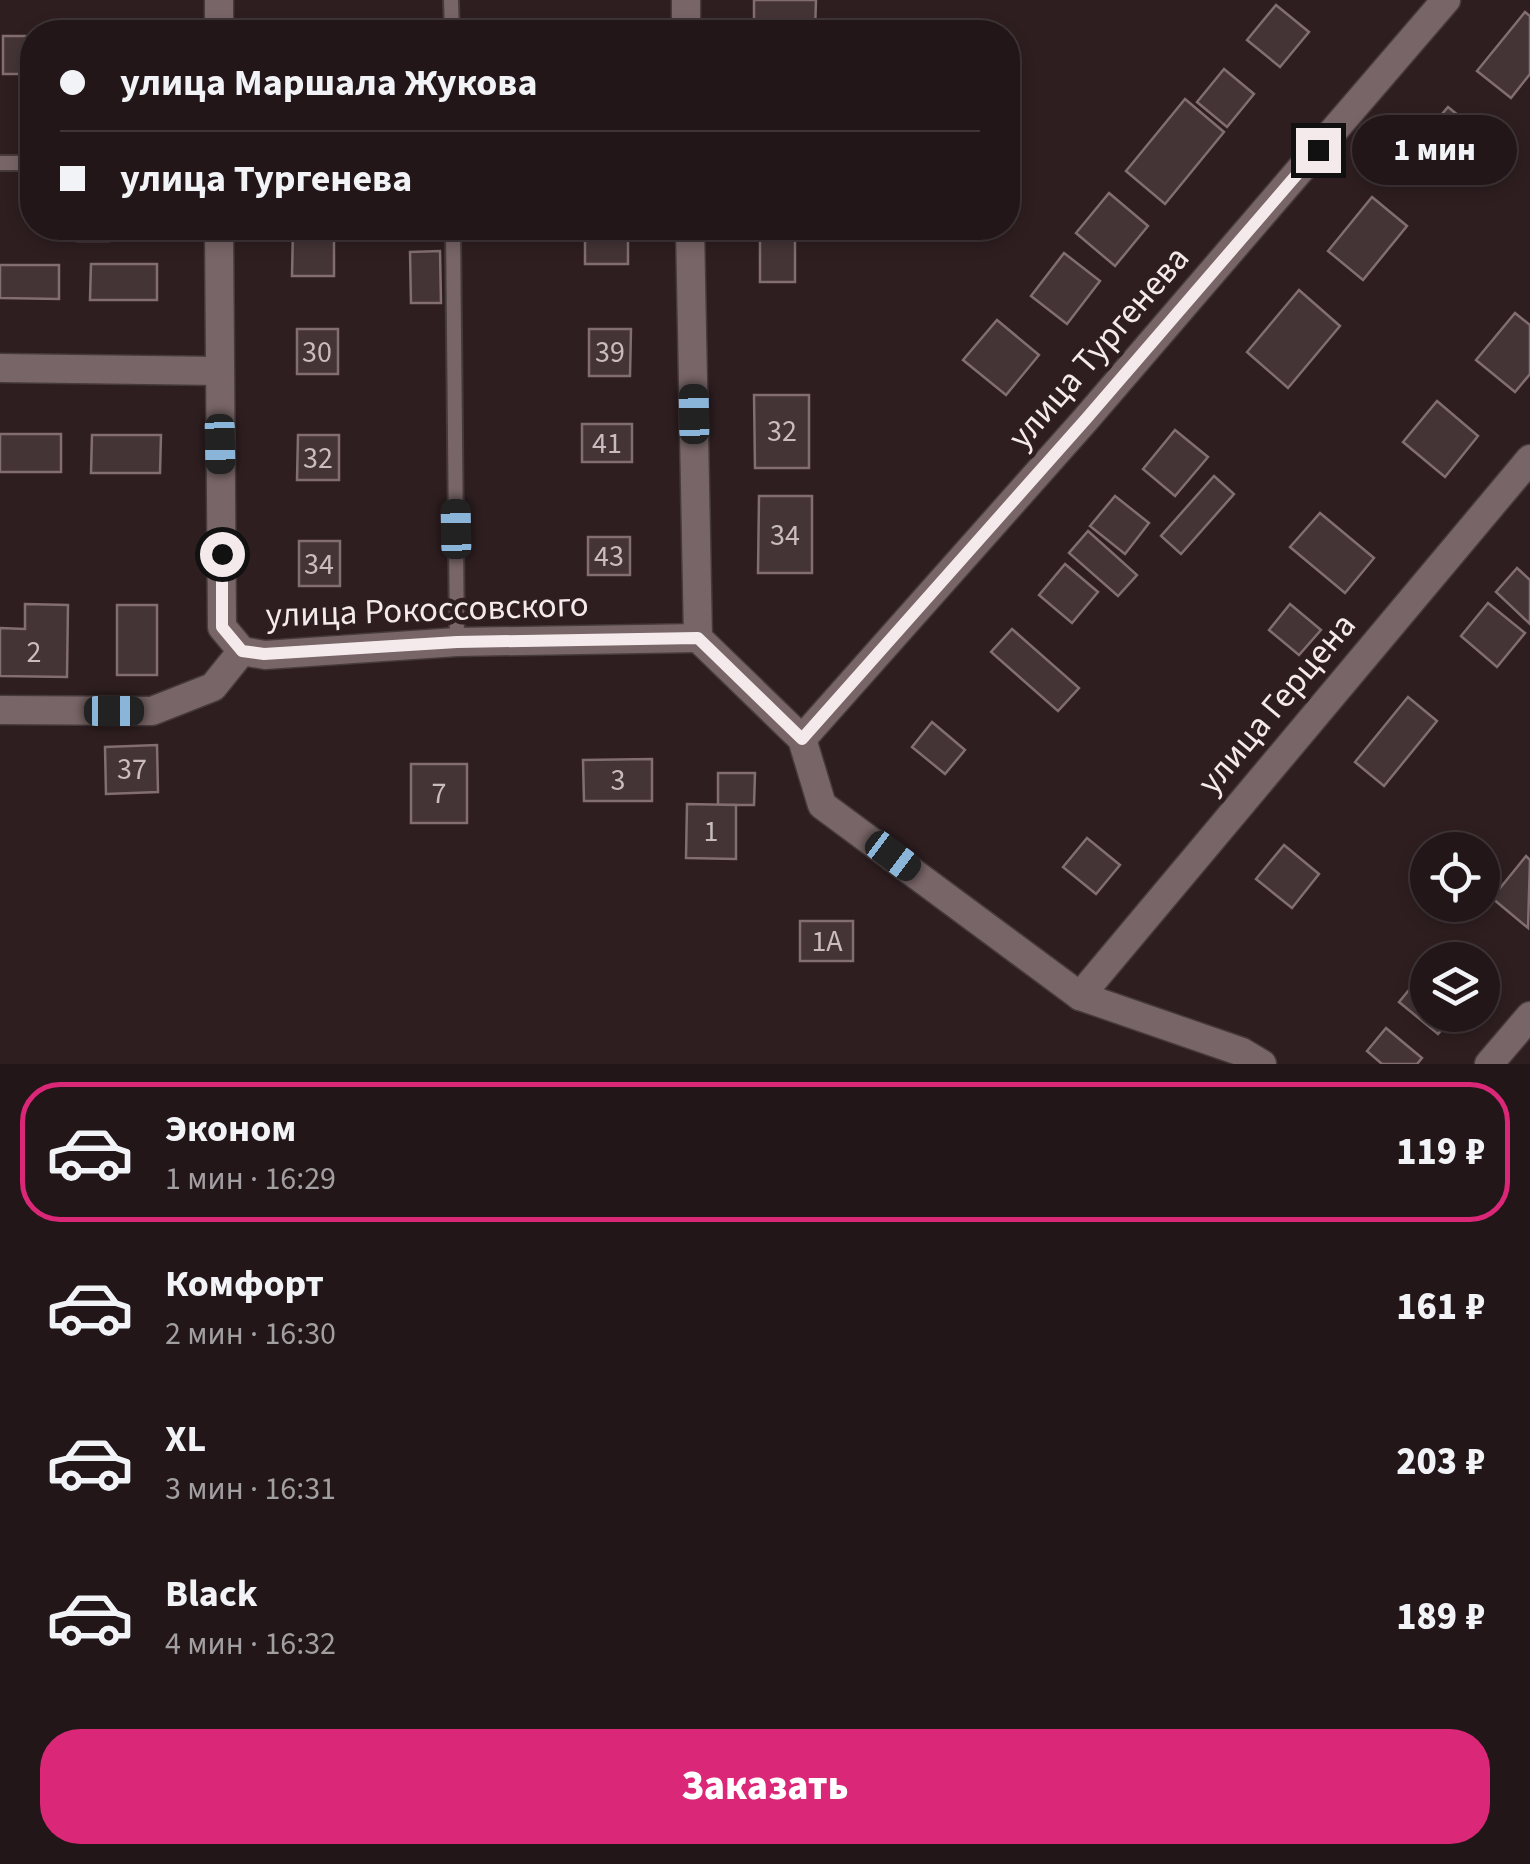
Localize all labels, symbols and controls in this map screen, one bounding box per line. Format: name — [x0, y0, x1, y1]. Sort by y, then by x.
text: улица Маршала Жукова — [120, 56, 537, 110]
callout: 1 мин — [1353, 115, 1518, 185]
text: 1 мин — [1393, 127, 1476, 173]
route end — [1296, 128, 1341, 173]
text: улица Тургенева — [120, 152, 412, 206]
street label: улица Тургенева — [996, 235, 1201, 460]
house number: 30 — [302, 331, 332, 374]
house number: 39 — [595, 331, 625, 374]
car — [678, 384, 710, 444]
house number: 32 — [767, 410, 797, 453]
car — [204, 414, 236, 474]
house number: 41 — [592, 422, 622, 465]
house number: 32 — [303, 437, 333, 480]
car — [440, 499, 472, 559]
house number: 34 — [770, 514, 800, 557]
route start — [200, 532, 245, 577]
house number: 43 — [594, 535, 624, 578]
house number: 34 — [304, 543, 334, 586]
street label: улица Рокоссовского — [265, 579, 589, 641]
street label: улица Герцена — [1186, 602, 1368, 805]
house number: 2 — [27, 631, 41, 674]
car — [84, 696, 144, 726]
house number: 37 — [117, 748, 147, 791]
house number: 3 — [611, 759, 625, 802]
house number: 7 — [432, 772, 446, 815]
house number: 1 — [704, 810, 718, 853]
car — [860, 826, 926, 886]
map controls — [1410, 832, 1500, 1032]
button: locate — [1410, 832, 1500, 922]
house number: 1А — [811, 920, 843, 963]
button: layers — [1410, 942, 1500, 1032]
text: Эконом — [165, 1102, 296, 1156]
icon: car — [45, 1107, 135, 1197]
text: 119 ₽ — [1396, 1125, 1485, 1179]
text: 1 мин · 16:29 — [165, 1156, 336, 1202]
text: Комфорт — [165, 1257, 324, 1311]
icon: car — [45, 1262, 135, 1352]
text: 161 ₽ — [1396, 1280, 1485, 1334]
text: 2 мин · 16:30 — [165, 1311, 336, 1357]
text: XL — [165, 1412, 206, 1466]
icon: car — [45, 1417, 135, 1507]
text: 203 ₽ — [1396, 1435, 1485, 1489]
text: 3 мин · 16:31 — [165, 1466, 336, 1512]
text: Black — [165, 1567, 258, 1621]
icon: car — [45, 1572, 135, 1662]
text: 189 ₽ — [1396, 1590, 1485, 1644]
text: 4 мин · 16:32 — [165, 1621, 336, 1667]
button: Заказать — [40, 1729, 1490, 1844]

